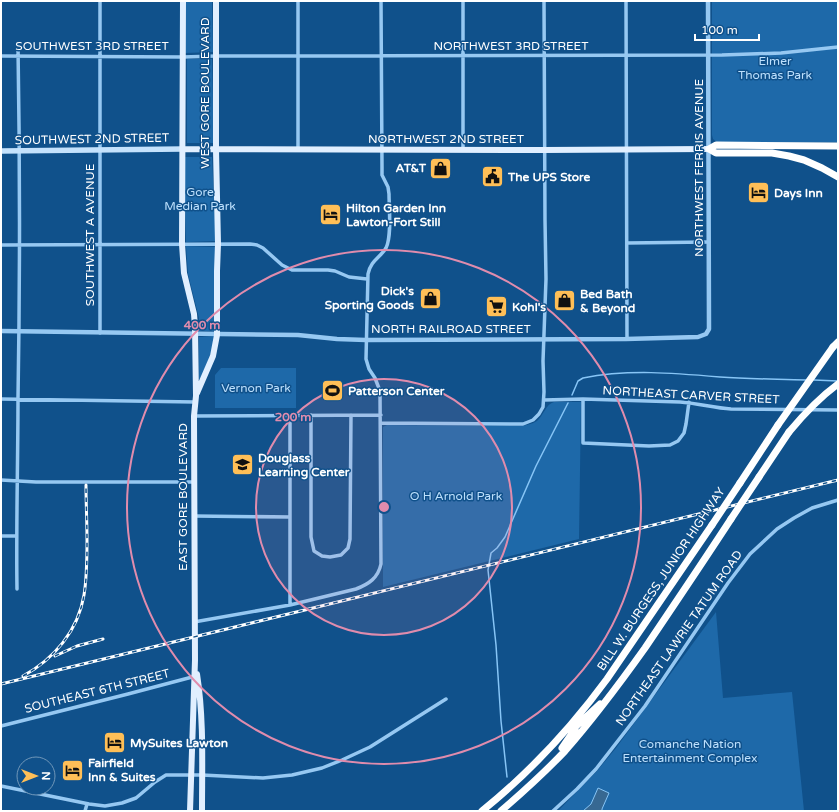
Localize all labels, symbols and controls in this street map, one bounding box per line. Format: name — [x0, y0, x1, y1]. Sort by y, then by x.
scale bar — [695, 16, 759, 42]
street label: WEST GORE BOULEVARD — [198, 17, 212, 169]
text: 100 m — [701, 23, 738, 37]
street label: SOUTHWEST 3RD STREET — [15, 39, 169, 53]
street label: NORTHWEST 3RD STREET — [433, 39, 589, 53]
park label: Elmer Thomas Park — [738, 54, 813, 82]
street label: NORTHWEST FERRIS AVENUE — [692, 79, 706, 257]
street label: SOUTHWEST 2ND STREET — [15, 131, 170, 147]
street label: NORTHWEST 2ND STREET — [368, 132, 525, 146]
shop icon: AT&T — [428, 155, 454, 181]
place label: AT&T — [395, 161, 427, 175]
street label: SOUTHWEST A AVENUE — [83, 163, 97, 306]
public building icon: The UPS Store — [480, 164, 506, 190]
place label: The UPS Store — [507, 170, 590, 184]
hotel icon: Days Inn — [745, 180, 771, 206]
park label: Gore Median Park — [164, 185, 236, 213]
place label: Days Inn — [774, 186, 823, 201]
place label: Hilton Garden Inn Lawton-Fort Still — [346, 201, 446, 229]
hotel icon: Hilton Garden Inn Lawton-Fort Still — [318, 202, 344, 228]
place label: Dick's Sporting Goods — [325, 284, 414, 313]
shop icon: Dick's Sporting Goods — [417, 285, 443, 311]
place label: Bed Bath & Beyond — [580, 287, 635, 316]
shop icon: Bed Bath & Beyond — [551, 288, 577, 314]
supermarket icon: Kohl's — [483, 294, 509, 320]
place label: Kohl's — [512, 300, 546, 314]
text: 400 m — [184, 318, 220, 332]
street label: NORTH RAILROAD STREET — [371, 322, 532, 336]
sports icon: Patterson Center — [320, 378, 346, 404]
park label: Vernon Park — [221, 381, 291, 395]
street label: NORTHEAST CARVER STREET — [602, 383, 781, 407]
place label: Patterson Center — [348, 384, 445, 398]
text: 200 m — [275, 410, 311, 424]
street label: EAST GORE BOULEVARD — [176, 423, 190, 571]
place label: Douglass Learning Center — [258, 451, 350, 480]
school or university icon: Douglass Learning Center — [230, 452, 256, 478]
street label: BILL W. BURGESS, JUNIOR HIGHWAY — [594, 484, 728, 673]
park label: O H Arnold Park — [410, 489, 503, 503]
centre of rings — [377, 500, 391, 514]
street label: NORTHEAST LAWRIE TATUM ROAD — [613, 548, 745, 728]
street label: SOUTHEAST 6TH STREET — [23, 666, 172, 716]
hotel icon: MySuites Lawton — [102, 730, 128, 756]
place label: MySuites Lawton — [130, 736, 228, 751]
park label: Comanche Nation Entertainment Complex — [622, 737, 758, 765]
north arrow — [16, 756, 56, 796]
place label: Fairfield Inn & Suites — [88, 756, 156, 784]
hotel icon: Fairfield Inn & Suites — [60, 757, 86, 783]
text: N — [39, 772, 52, 780]

